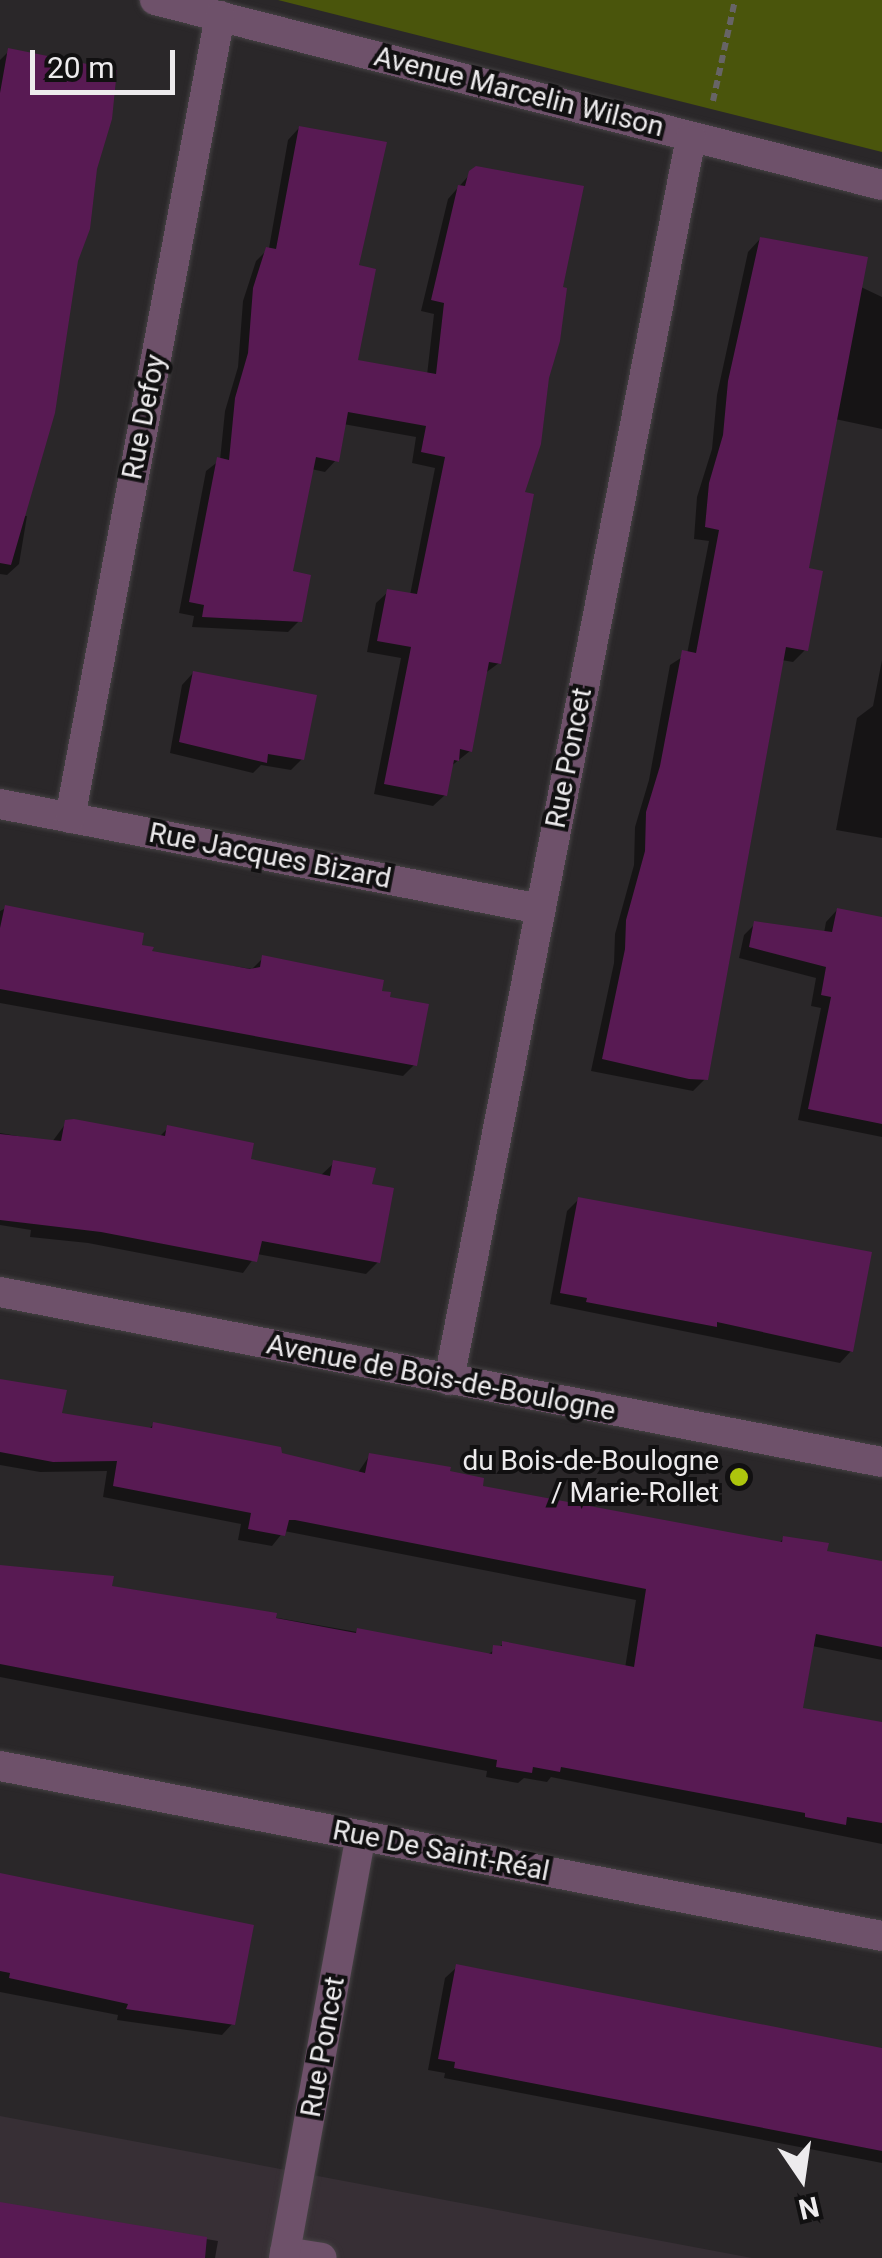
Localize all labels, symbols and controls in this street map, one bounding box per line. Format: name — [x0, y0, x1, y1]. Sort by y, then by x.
scale bar — [35, 30, 180, 92]
street label: Avenue Marcelin Wilson — [371, 40, 667, 144]
text: 20 m — [47, 50, 114, 85]
street label: Rue Defoy — [115, 352, 173, 482]
street label: Rue Poncet — [539, 685, 599, 831]
street label: Rue Jacques Bizard — [146, 816, 394, 896]
street label: Avenue de Bois-de-Boulogne — [264, 1328, 618, 1428]
place label: du Bois-de-Boulogne / Marie-Rollet — [462, 1444, 719, 1510]
marker: du Bois-de-Boulogne / Marie-Rollet — [728, 1466, 750, 1488]
street label: Rue De Saint-Réal — [330, 1814, 552, 1888]
street label: Rue Poncet — [294, 1974, 352, 2120]
north arrow — [752, 2128, 852, 2228]
text: N — [796, 2189, 822, 2226]

